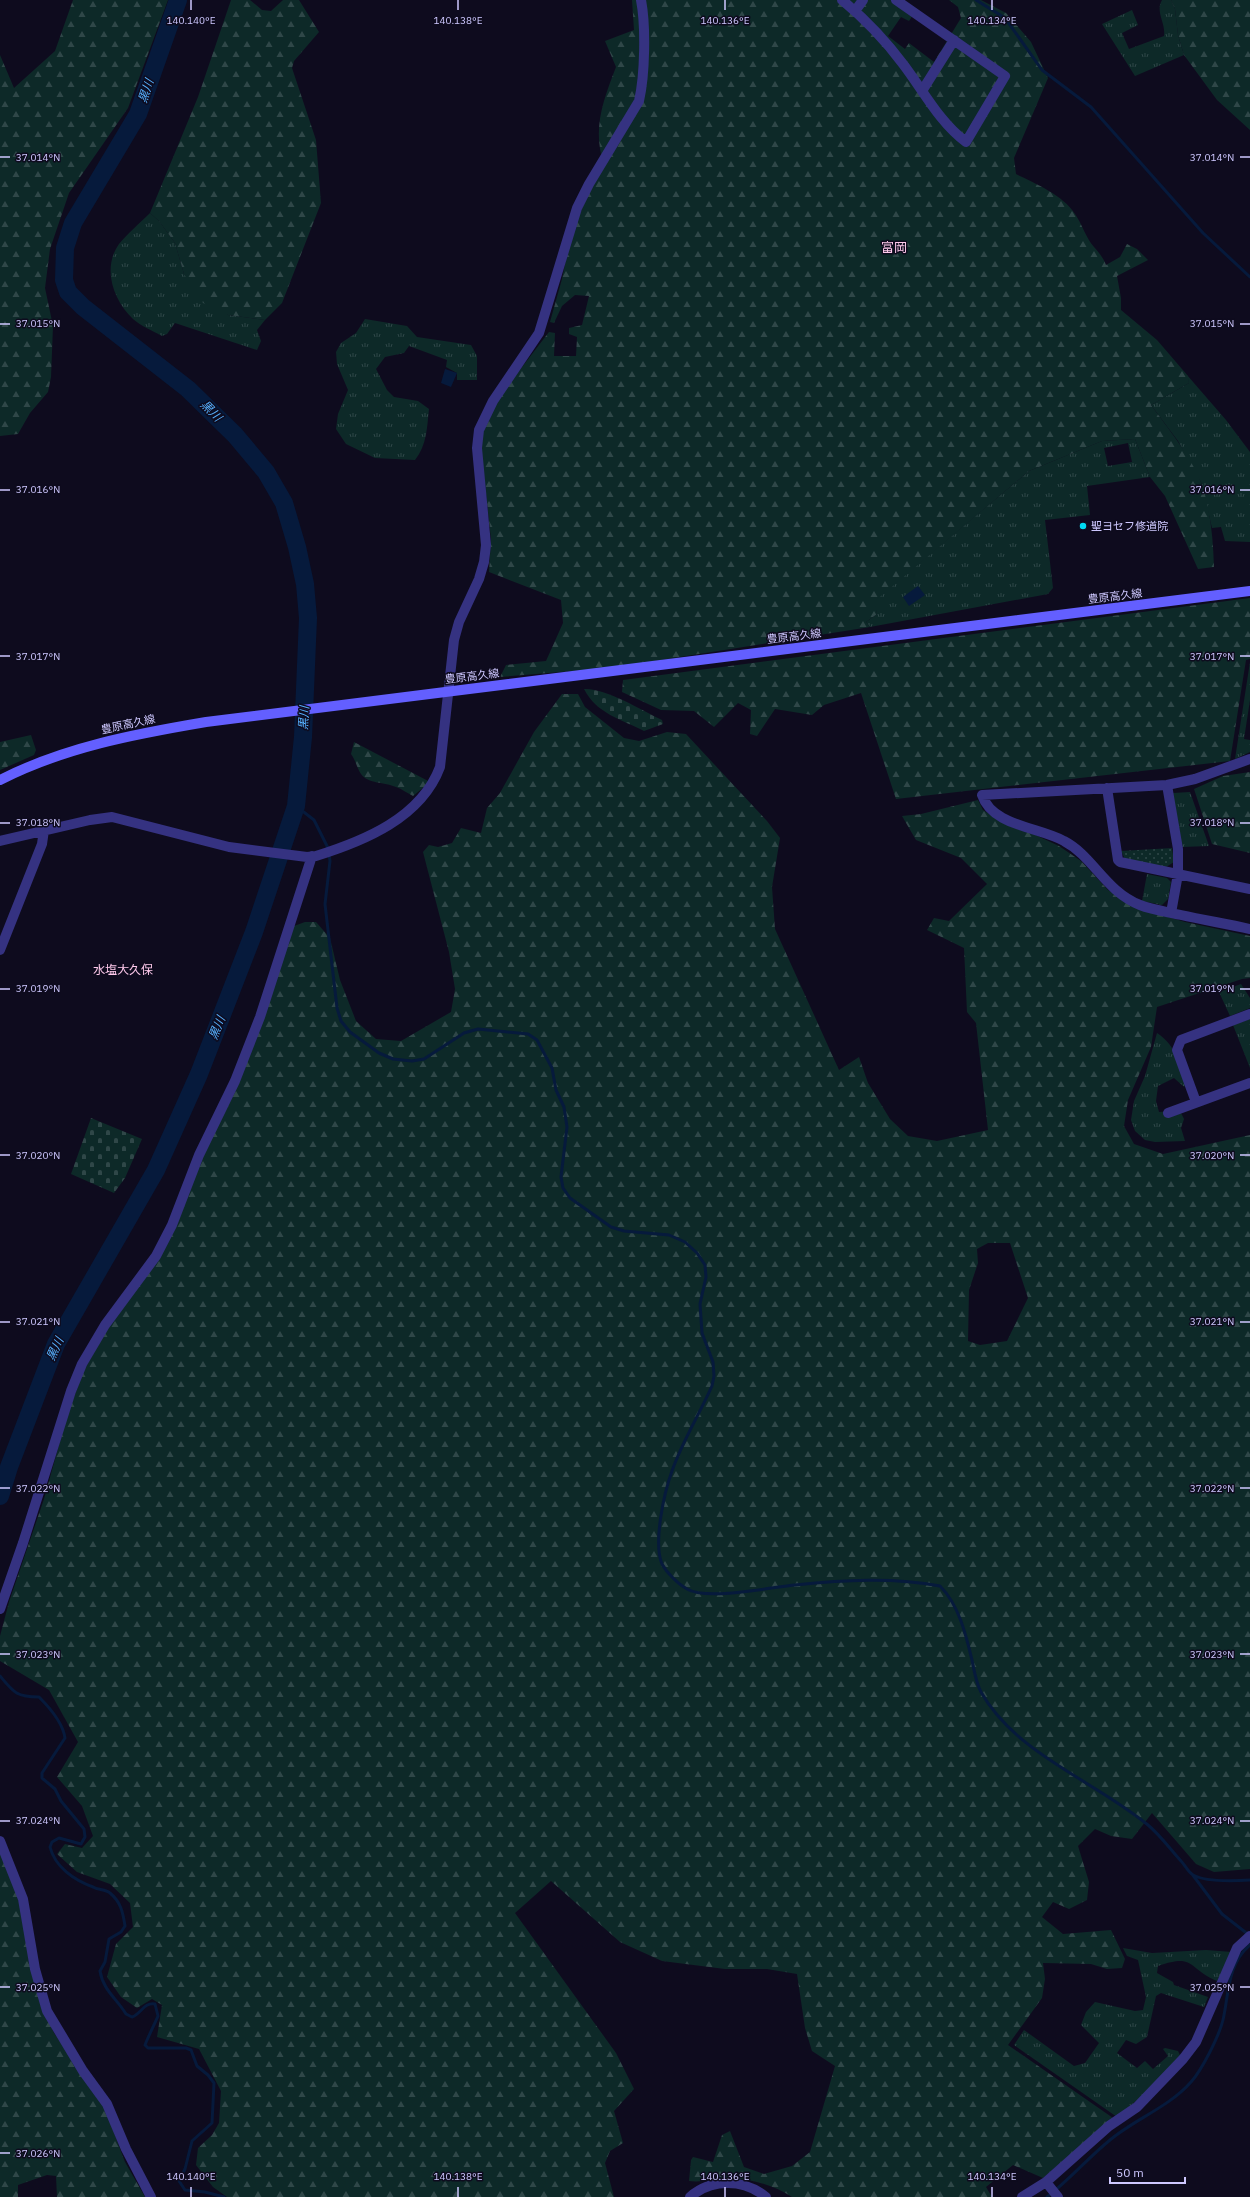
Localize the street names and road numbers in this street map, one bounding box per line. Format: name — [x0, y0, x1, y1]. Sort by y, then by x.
street label: 豊原高久線 — [1087, 586, 1143, 606]
street label: 豊原高久線 — [766, 626, 822, 646]
street label: 豊原高久線 — [444, 666, 500, 686]
street label: 豊原高久線 — [100, 711, 156, 737]

